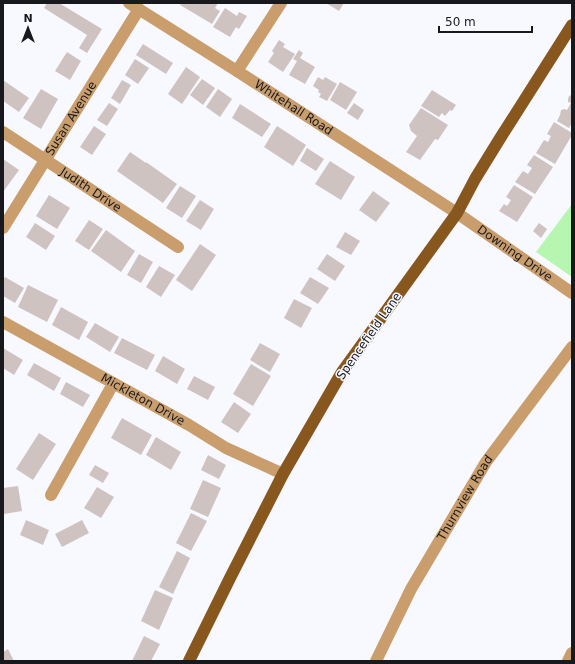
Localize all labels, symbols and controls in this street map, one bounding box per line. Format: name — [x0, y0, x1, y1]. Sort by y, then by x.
north arrow — [8, 8, 48, 48]
scale bar — [439, 8, 532, 34]
text: N — [23, 12, 33, 25]
text: 50 m — [445, 15, 476, 29]
street label: Whitehall Road — [252, 77, 335, 138]
street label: Susan Avenue — [43, 79, 99, 158]
street label: Judith Drive — [57, 164, 124, 215]
street label: Downing Drive — [475, 222, 555, 284]
street label: Spencefield Lane — [334, 290, 404, 382]
street label: Mickleton Drive — [99, 371, 187, 428]
street label: Thurnview Road — [434, 452, 496, 544]

